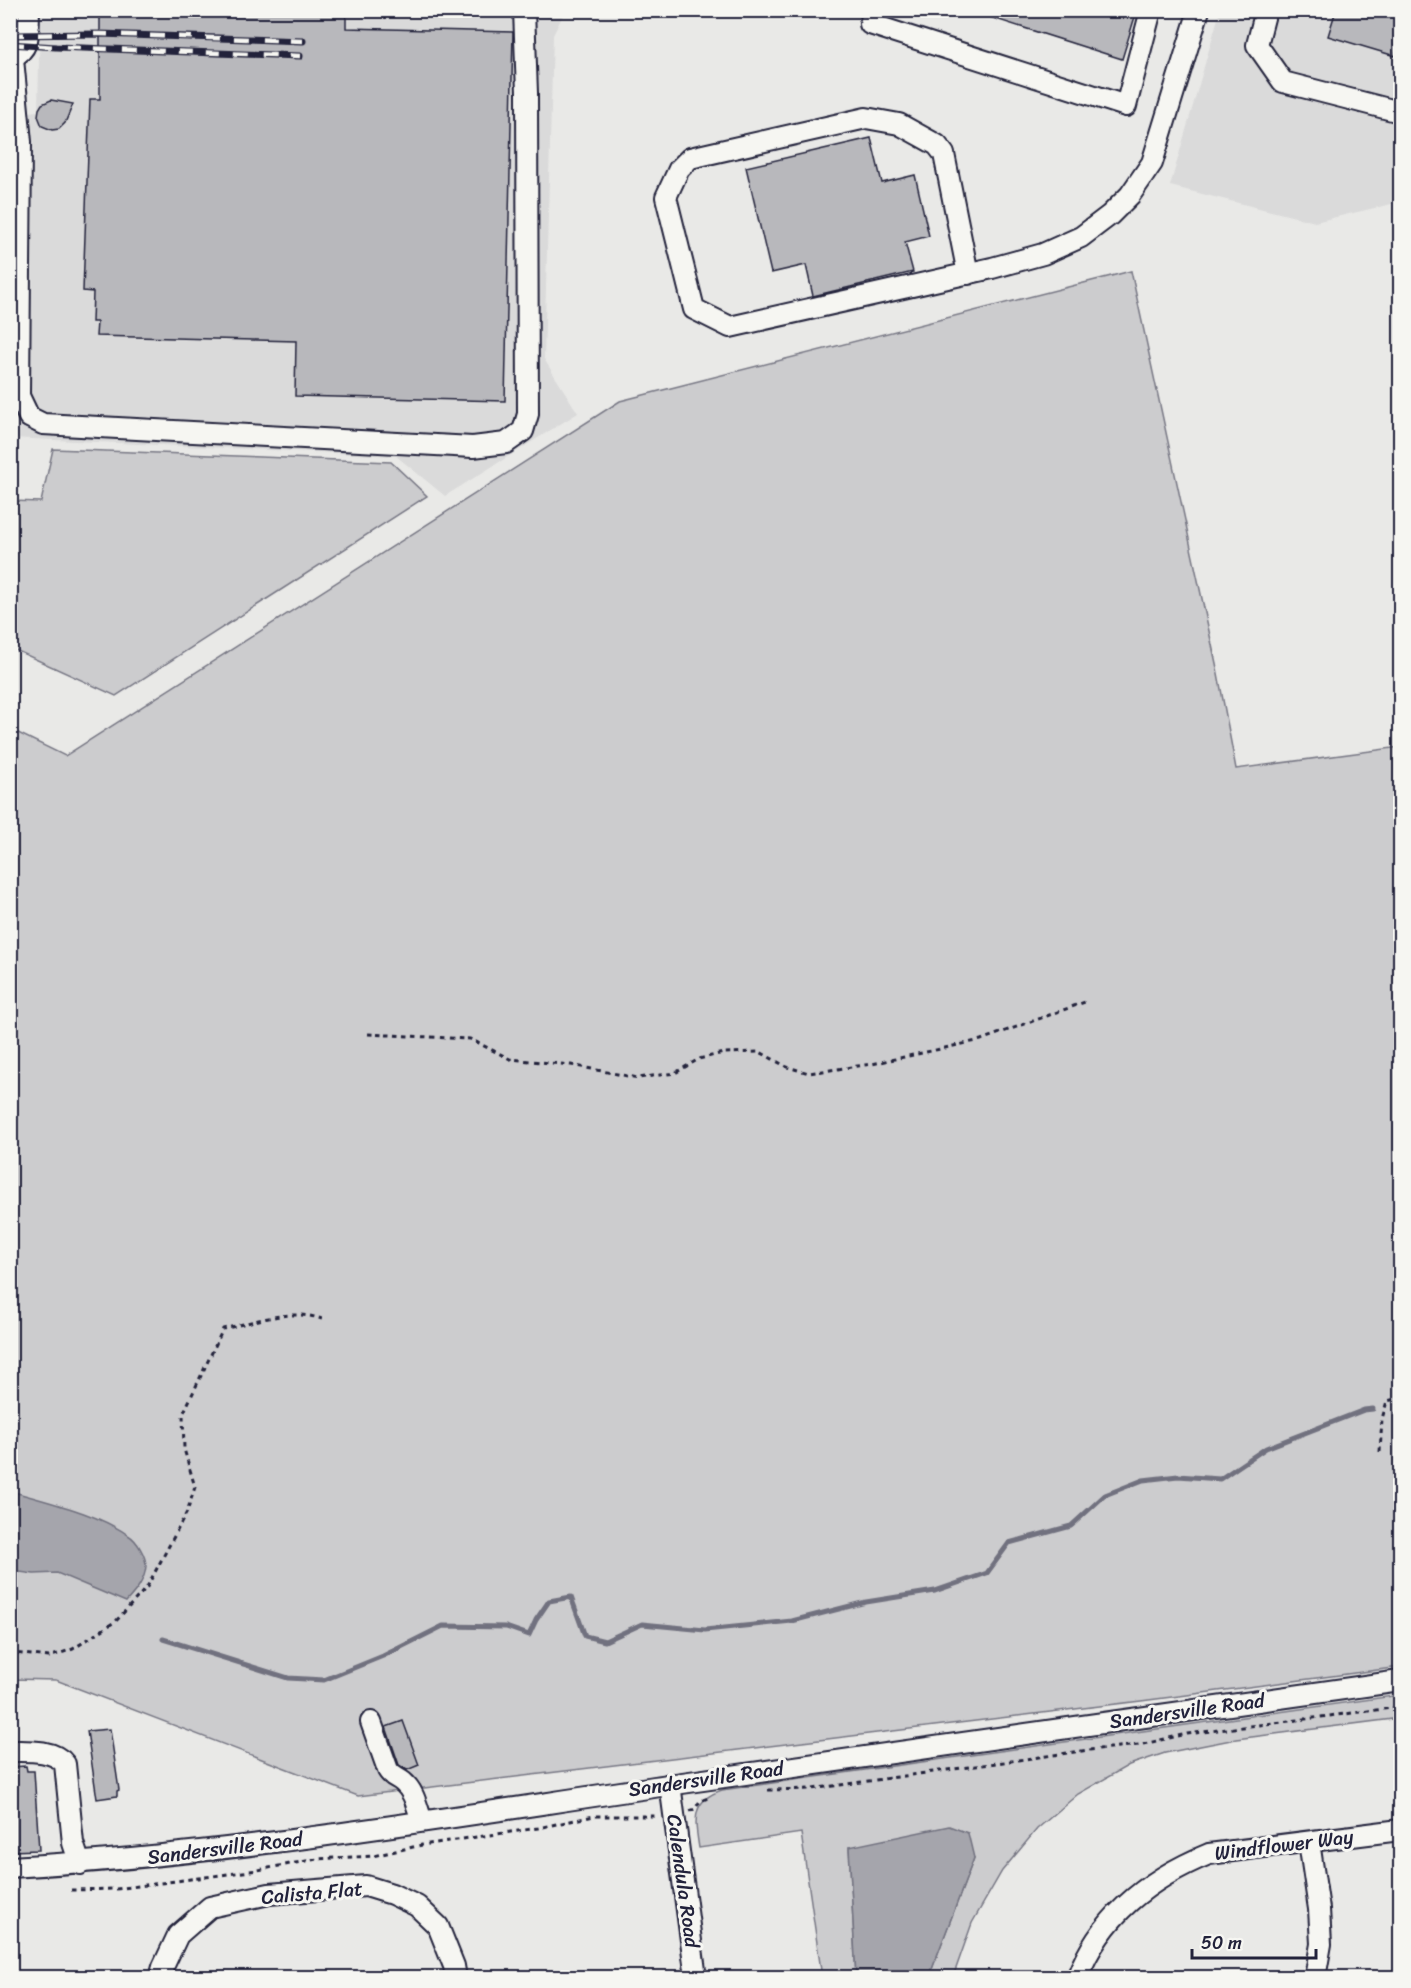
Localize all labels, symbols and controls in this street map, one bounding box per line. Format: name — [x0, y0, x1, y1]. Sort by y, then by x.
street label: Sandersville Road — [1107, 1683, 1268, 1739]
street label: Sandersville Road — [626, 1751, 787, 1807]
street label: Calendula Road — [656, 1812, 710, 1951]
street label: Windflower Way — [1213, 1819, 1356, 1871]
street label: Sandersville Road — [145, 1821, 306, 1875]
street label: Calista Flat — [260, 1871, 364, 1915]
scale bar — [1192, 1922, 1316, 1960]
text: 50 m — [1201, 1927, 1242, 1959]

